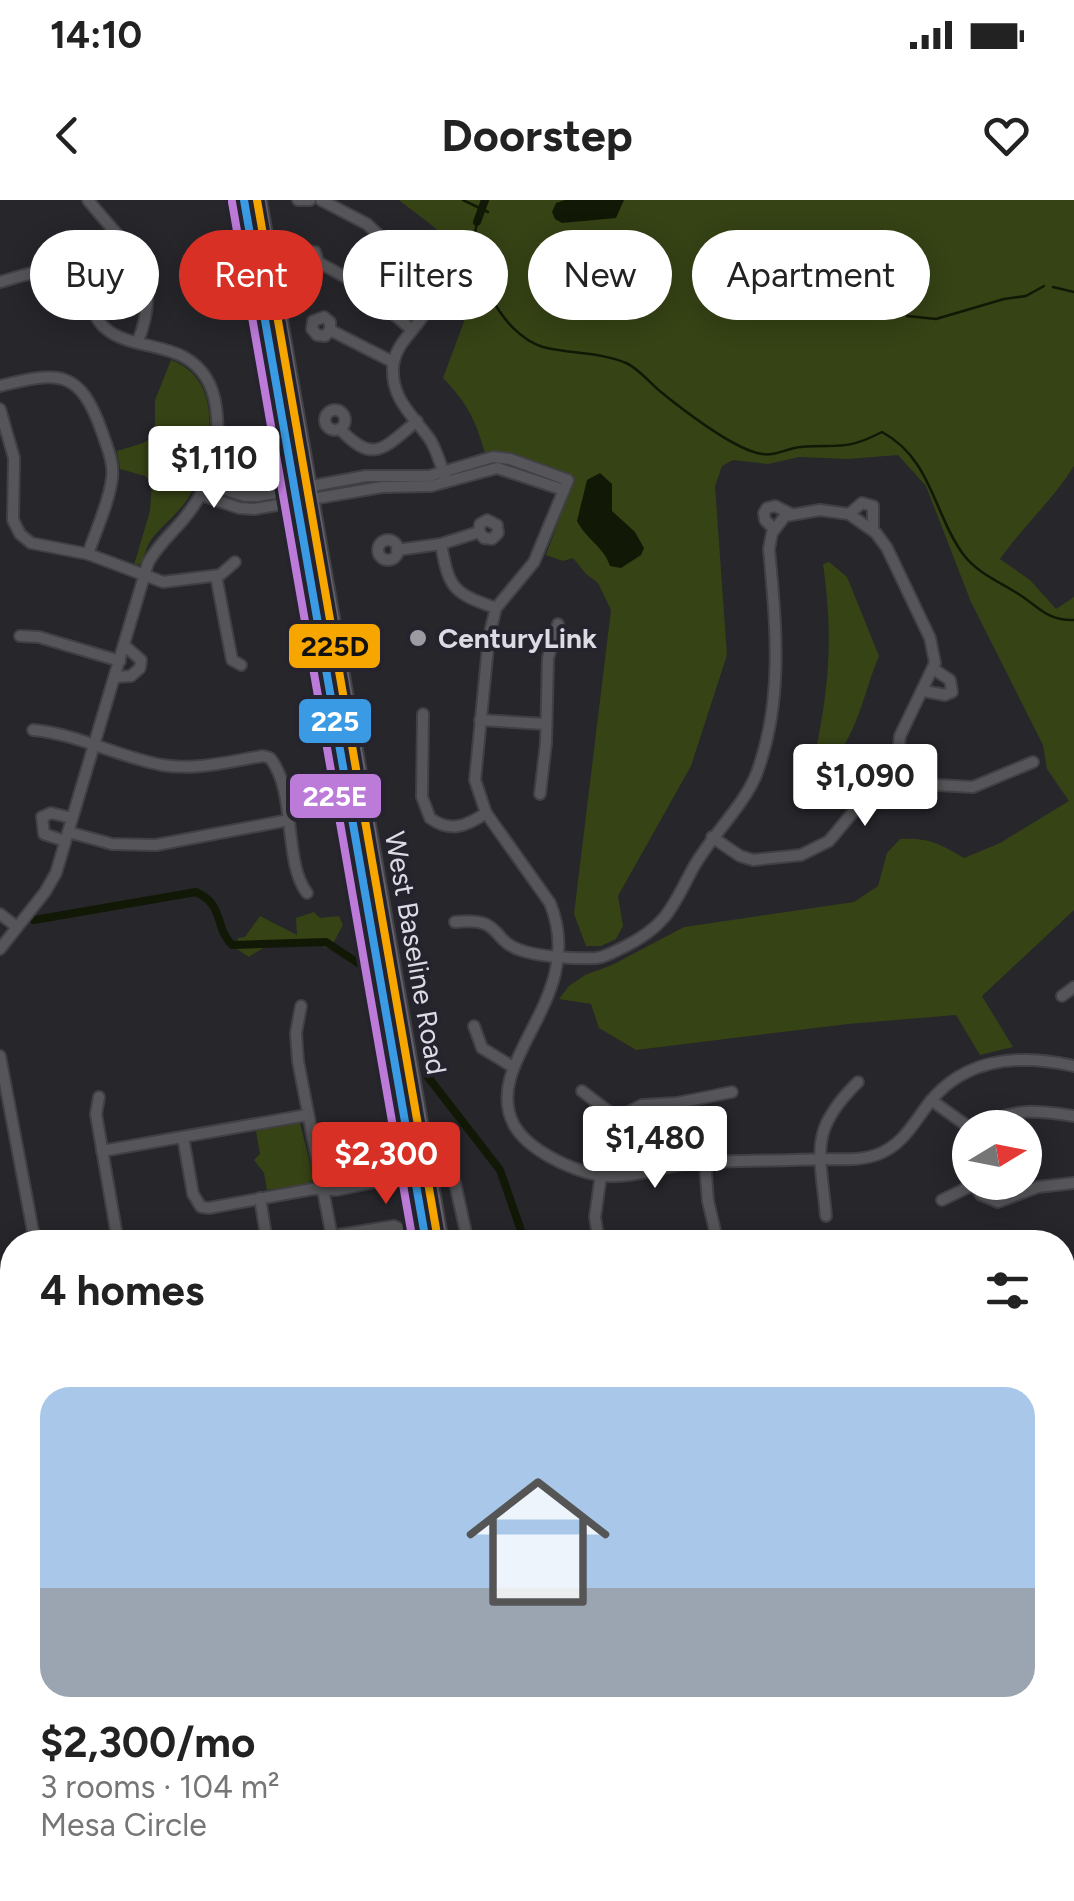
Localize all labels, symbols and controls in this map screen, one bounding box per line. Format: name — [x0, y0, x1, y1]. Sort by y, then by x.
text: 14:10 — [50, 12, 142, 58]
icon: back — [40, 108, 95, 163]
text: Doorstep — [441, 108, 633, 162]
icon: heart — [979, 108, 1034, 163]
chip: Buy — [30, 230, 159, 320]
chip: Rent — [179, 230, 323, 320]
chip: Filters — [343, 230, 508, 320]
chip: New — [528, 230, 672, 320]
chip: Apartment — [692, 230, 930, 320]
pin: $1,110 — [133, 426, 295, 511]
text: $1,110 — [170, 439, 258, 477]
place label: CenturyLink — [438, 621, 597, 655]
line badge: 225D — [287, 622, 382, 670]
marker: CenturyLink — [407, 627, 429, 649]
text: 225D — [301, 629, 369, 663]
line badge: 225 — [297, 697, 373, 745]
text: 225 — [311, 704, 359, 738]
pin: $1,090 — [784, 744, 946, 829]
text: $1,090 — [815, 757, 915, 795]
line badge: 225E — [288, 772, 383, 820]
text: 225E — [302, 779, 368, 813]
street label: West Baseline Road — [378, 829, 454, 1077]
pin: $1,480 — [574, 1106, 736, 1191]
north arrow — [952, 1110, 1042, 1200]
map controls — [952, 1110, 1042, 1200]
text: $1,480 — [605, 1119, 705, 1157]
pin: $2,300 — [305, 1122, 467, 1207]
text: $2,300 — [334, 1135, 438, 1173]
icon: filters — [980, 1263, 1035, 1318]
text: 4 homes — [40, 1265, 204, 1316]
icon: home — [448, 1452, 628, 1632]
text: $2,300/mo — [40, 1717, 255, 1768]
text: 3 rooms · 104 m² — [40, 1768, 280, 1806]
text: Mesa Circle — [40, 1806, 207, 1844]

